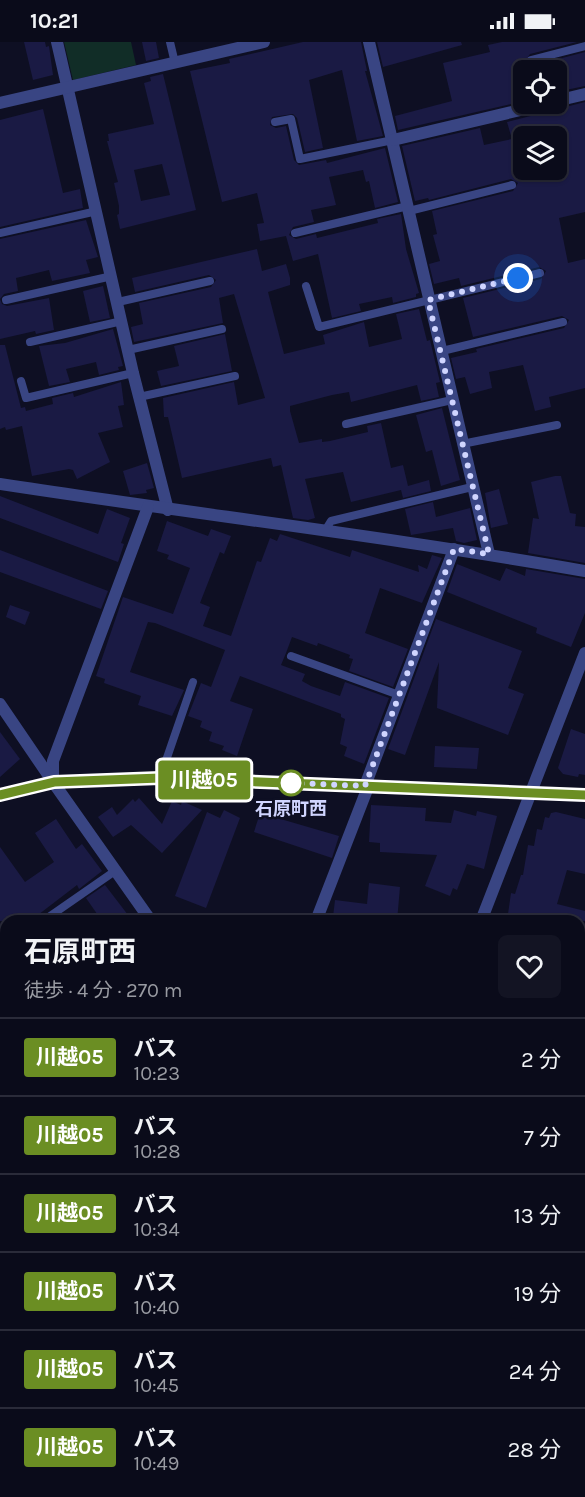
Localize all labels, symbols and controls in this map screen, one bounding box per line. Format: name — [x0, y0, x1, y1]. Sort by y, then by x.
text: 10:21 — [30, 8, 79, 34]
map controls — [513, 60, 567, 180]
button: locate — [513, 60, 567, 114]
button: layers — [513, 126, 567, 180]
your location — [503, 263, 533, 293]
line badge: 川越05 — [162, 760, 246, 800]
text: 川越05 — [170, 768, 238, 792]
marker: 石原町西 — [278, 770, 304, 796]
place label: 石原町西 — [255, 798, 327, 820]
text: 石原町西 — [24, 935, 136, 968]
button: heart — [498, 935, 561, 998]
text: 徒歩 · 4 分 · 270 m — [24, 979, 182, 1002]
text: バス — [134, 1036, 178, 1062]
text: 川越05 — [36, 1045, 104, 1069]
text: 2 分 — [521, 1047, 561, 1073]
text: 10:23 — [134, 1062, 180, 1085]
text: バス — [134, 1114, 178, 1140]
text: 川越05 — [36, 1123, 104, 1147]
text: 7 分 — [523, 1125, 561, 1151]
text: 10:28 — [134, 1140, 181, 1163]
text: バス — [134, 1192, 178, 1218]
text: 川越05 — [36, 1201, 104, 1225]
text: 13 分 — [514, 1203, 561, 1229]
text: 10:34 — [134, 1218, 180, 1241]
text: バス — [134, 1270, 178, 1296]
text: 川越05 — [36, 1279, 104, 1303]
text: 19 分 — [514, 1281, 561, 1307]
text: 10:40 — [134, 1296, 180, 1319]
text: バス — [134, 1348, 178, 1374]
text: 川越05 — [36, 1357, 104, 1381]
text: 24 分 — [509, 1359, 561, 1385]
text: 10:45 — [134, 1374, 179, 1397]
text: バス — [134, 1426, 178, 1452]
text: 川越05 — [36, 1435, 104, 1459]
text: 28 分 — [508, 1437, 561, 1463]
text: 10:49 — [134, 1452, 179, 1475]

